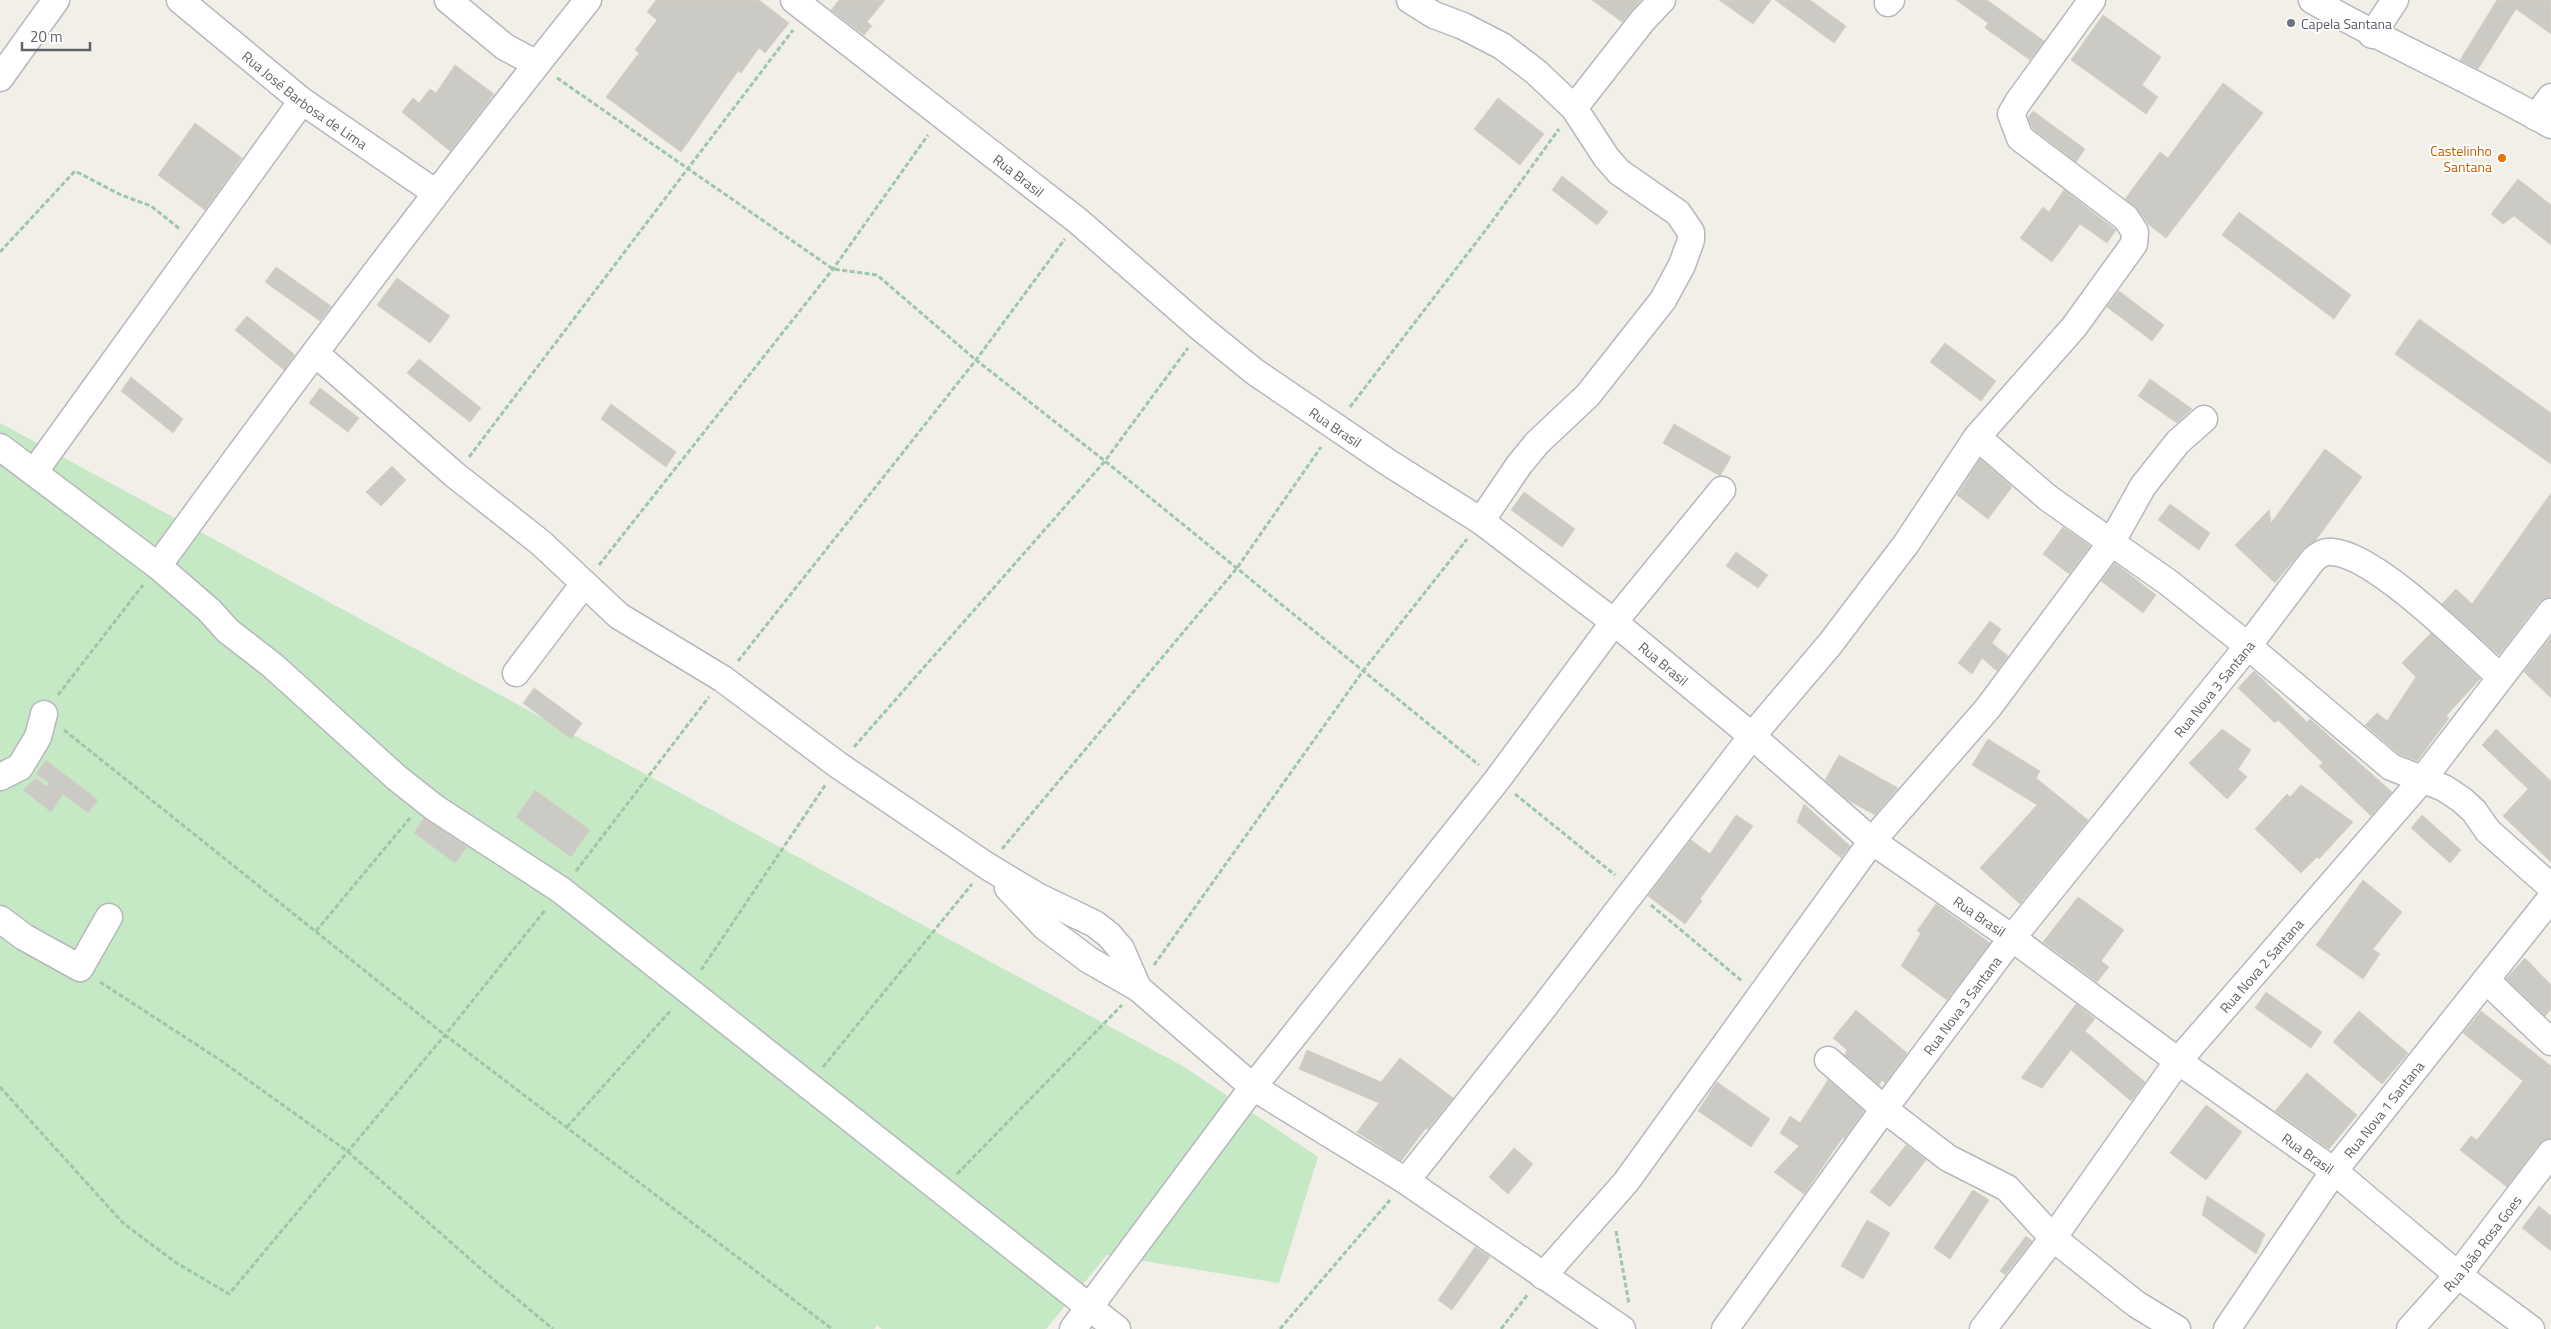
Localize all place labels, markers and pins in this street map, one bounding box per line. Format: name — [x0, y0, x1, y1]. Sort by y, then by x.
place label: Capela Santana — [2301, 13, 2392, 34]
marker: Capela Santana — [2285, 17, 2297, 29]
place label: Castelinho Santana — [2430, 140, 2492, 177]
marker: Castelinho Santana — [2496, 152, 2508, 164]

